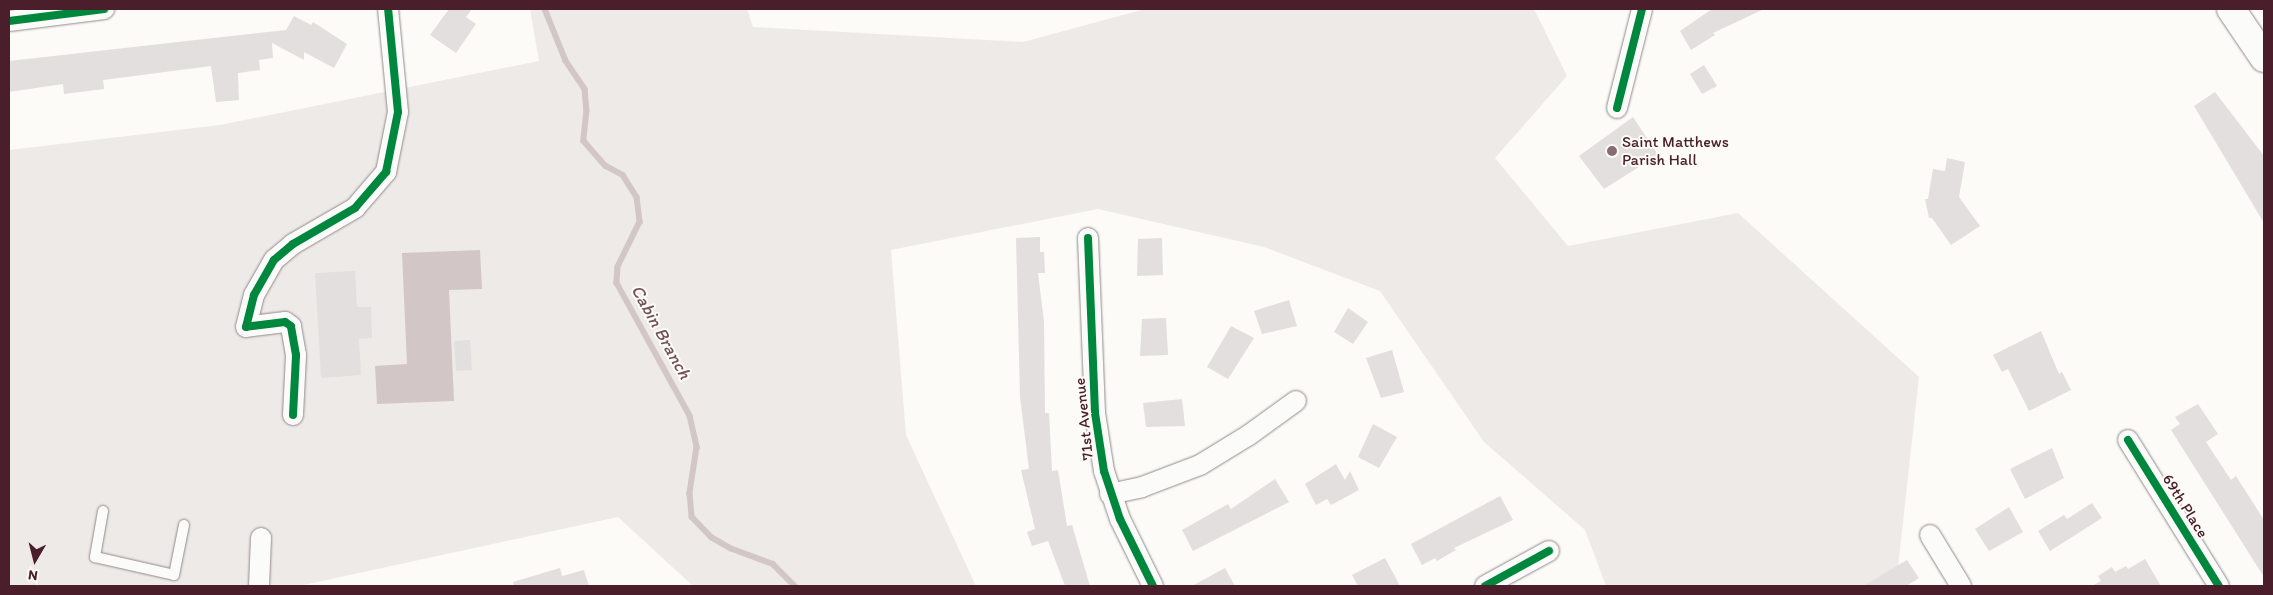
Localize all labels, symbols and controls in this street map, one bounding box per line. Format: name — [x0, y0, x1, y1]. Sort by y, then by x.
place label: Saint Matthews Parish Hall — [1622, 132, 1729, 170]
marker: Saint Matthews Parish Hall — [1606, 145, 1618, 157]
water label: Cabin Branch — [626, 281, 696, 383]
street label: 71st Avenue — [1070, 377, 1098, 461]
street label: 69th Place — [2158, 471, 2212, 541]
north arrow — [10, 535, 60, 585]
text: N — [27, 566, 39, 584]

